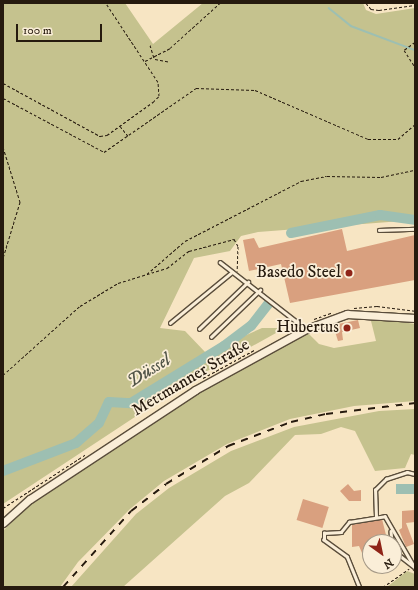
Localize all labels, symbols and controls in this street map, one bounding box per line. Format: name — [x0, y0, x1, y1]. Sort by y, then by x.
scale bar — [18, 16, 104, 42]
text: 100 m — [23, 23, 52, 38]
place label: Basedo Steel — [256, 263, 341, 283]
marker: Basedo Steel — [344, 268, 354, 278]
place label: Hubertus — [276, 318, 339, 338]
marker: Hubertus — [342, 323, 352, 333]
street label: Mettmanner Straße — [129, 335, 253, 421]
water label: Düssel — [123, 349, 175, 393]
north arrow — [362, 534, 402, 574]
text: N — [380, 555, 396, 572]

